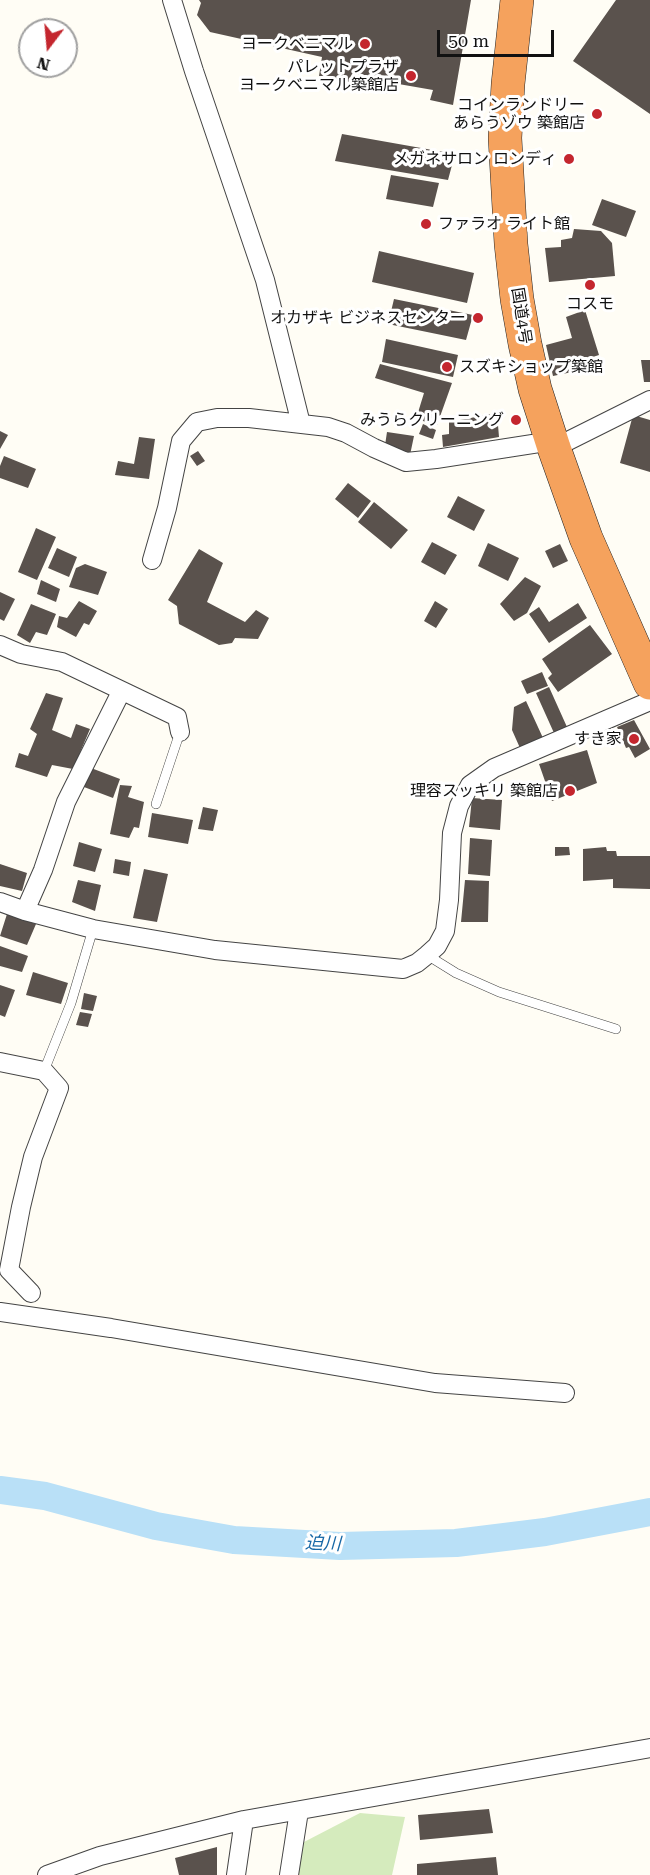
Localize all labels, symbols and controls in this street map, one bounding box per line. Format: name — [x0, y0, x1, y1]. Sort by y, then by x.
north arrow — [18, 18, 78, 78]
scale bar — [440, 18, 557, 56]
text: 50 m — [448, 30, 489, 51]
place label: ヨークベニマル — [241, 34, 353, 54]
marker: ヨークベニマル — [358, 37, 372, 51]
text: N — [35, 53, 52, 75]
place label: パレットプラザ ヨークベニマル築館店 — [239, 57, 399, 95]
marker: パレットプラザ ヨークベニマル築館店 — [404, 69, 418, 83]
place label: コインランドリー あらうゾウ 築館店 — [453, 95, 585, 133]
marker: コインランドリー あらうゾウ 築館店 — [590, 107, 604, 121]
place label: メガネサロン ロンディ — [393, 149, 557, 169]
marker: メガネサロン ロンディ — [562, 152, 576, 166]
place label: ファラオ ライト館 — [438, 214, 570, 234]
marker: ファラオ ライト館 — [419, 217, 433, 231]
marker: コスモ — [583, 278, 597, 292]
street label: 国道4号 — [507, 286, 535, 346]
place label: コスモ — [566, 294, 614, 314]
place label: オカザキ ビジネスセンター — [270, 308, 466, 328]
marker: オカザキ ビジネスセンター — [471, 311, 485, 325]
place label: スズキショップ築館 — [459, 357, 603, 377]
marker: スズキショップ築館 — [440, 360, 454, 374]
place label: みうらクリーニング — [360, 410, 504, 430]
marker: みうらクリーニング — [509, 413, 523, 427]
place label: すき家 — [574, 729, 622, 749]
marker: すき家 — [627, 732, 641, 746]
place label: 理容スッキリ 築館店 — [410, 781, 558, 801]
marker: 理容スッキリ 築館店 — [563, 784, 577, 798]
water label: 迫川 — [305, 1533, 341, 1555]

